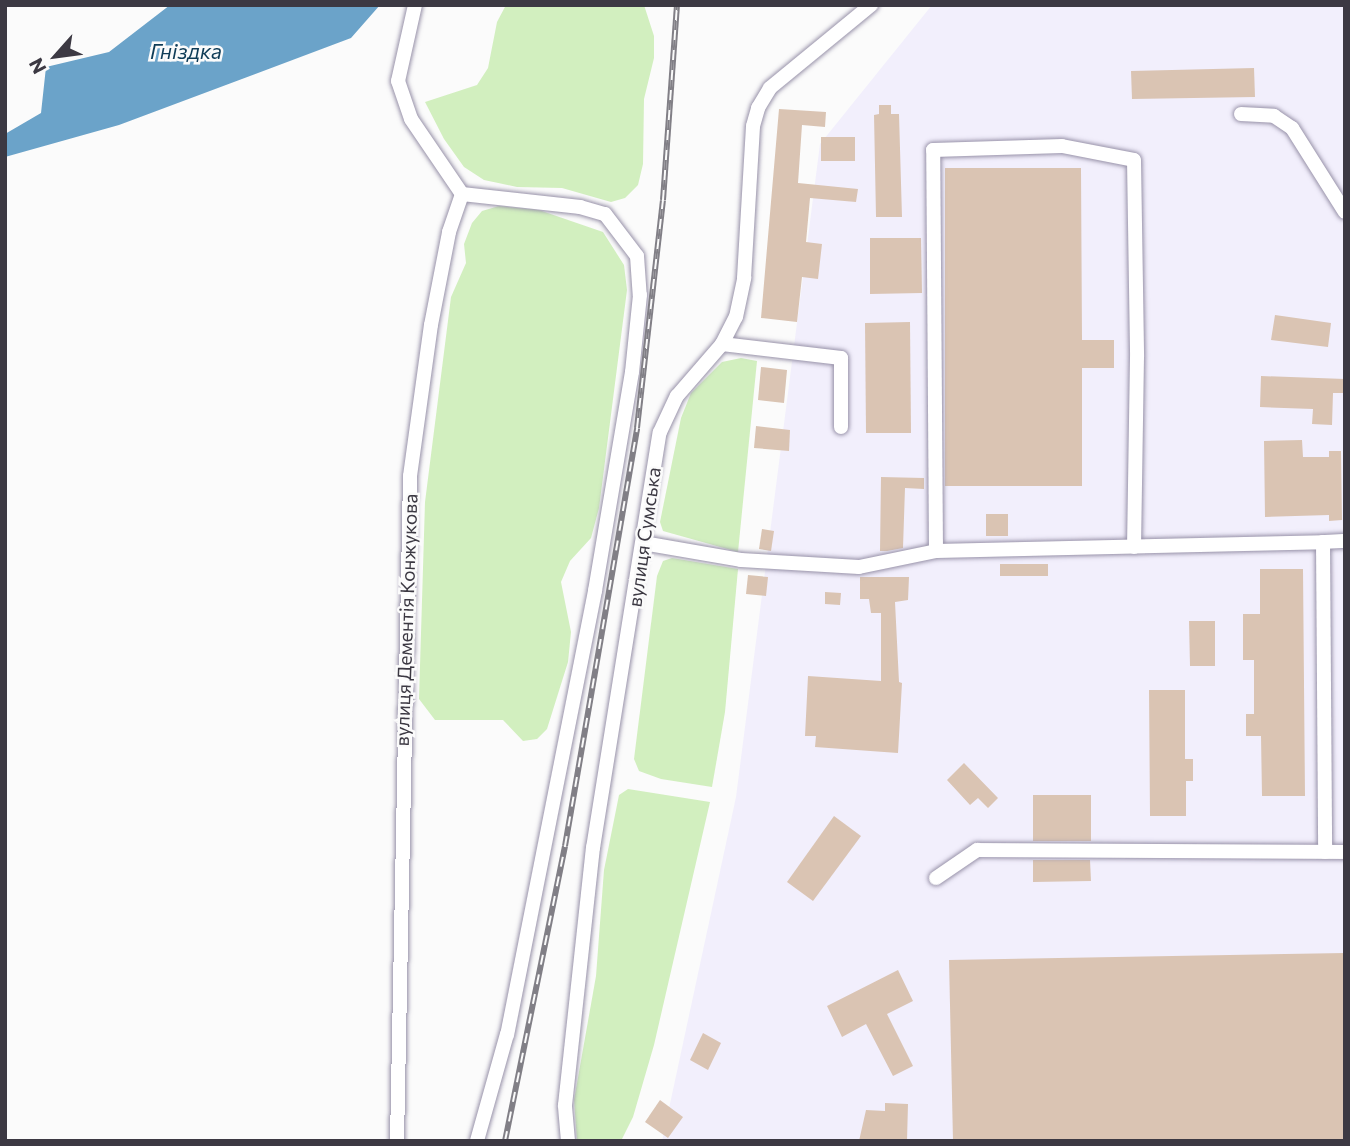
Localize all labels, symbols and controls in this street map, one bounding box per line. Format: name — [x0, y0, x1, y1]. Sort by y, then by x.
north arrow — [21, 21, 91, 91]
water label: Гніздка — [150, 38, 222, 64]
text: N — [24, 54, 51, 78]
street label: вулиця Сумська — [623, 466, 665, 608]
street label: вулиця Дементія Конжукова — [390, 493, 422, 747]

